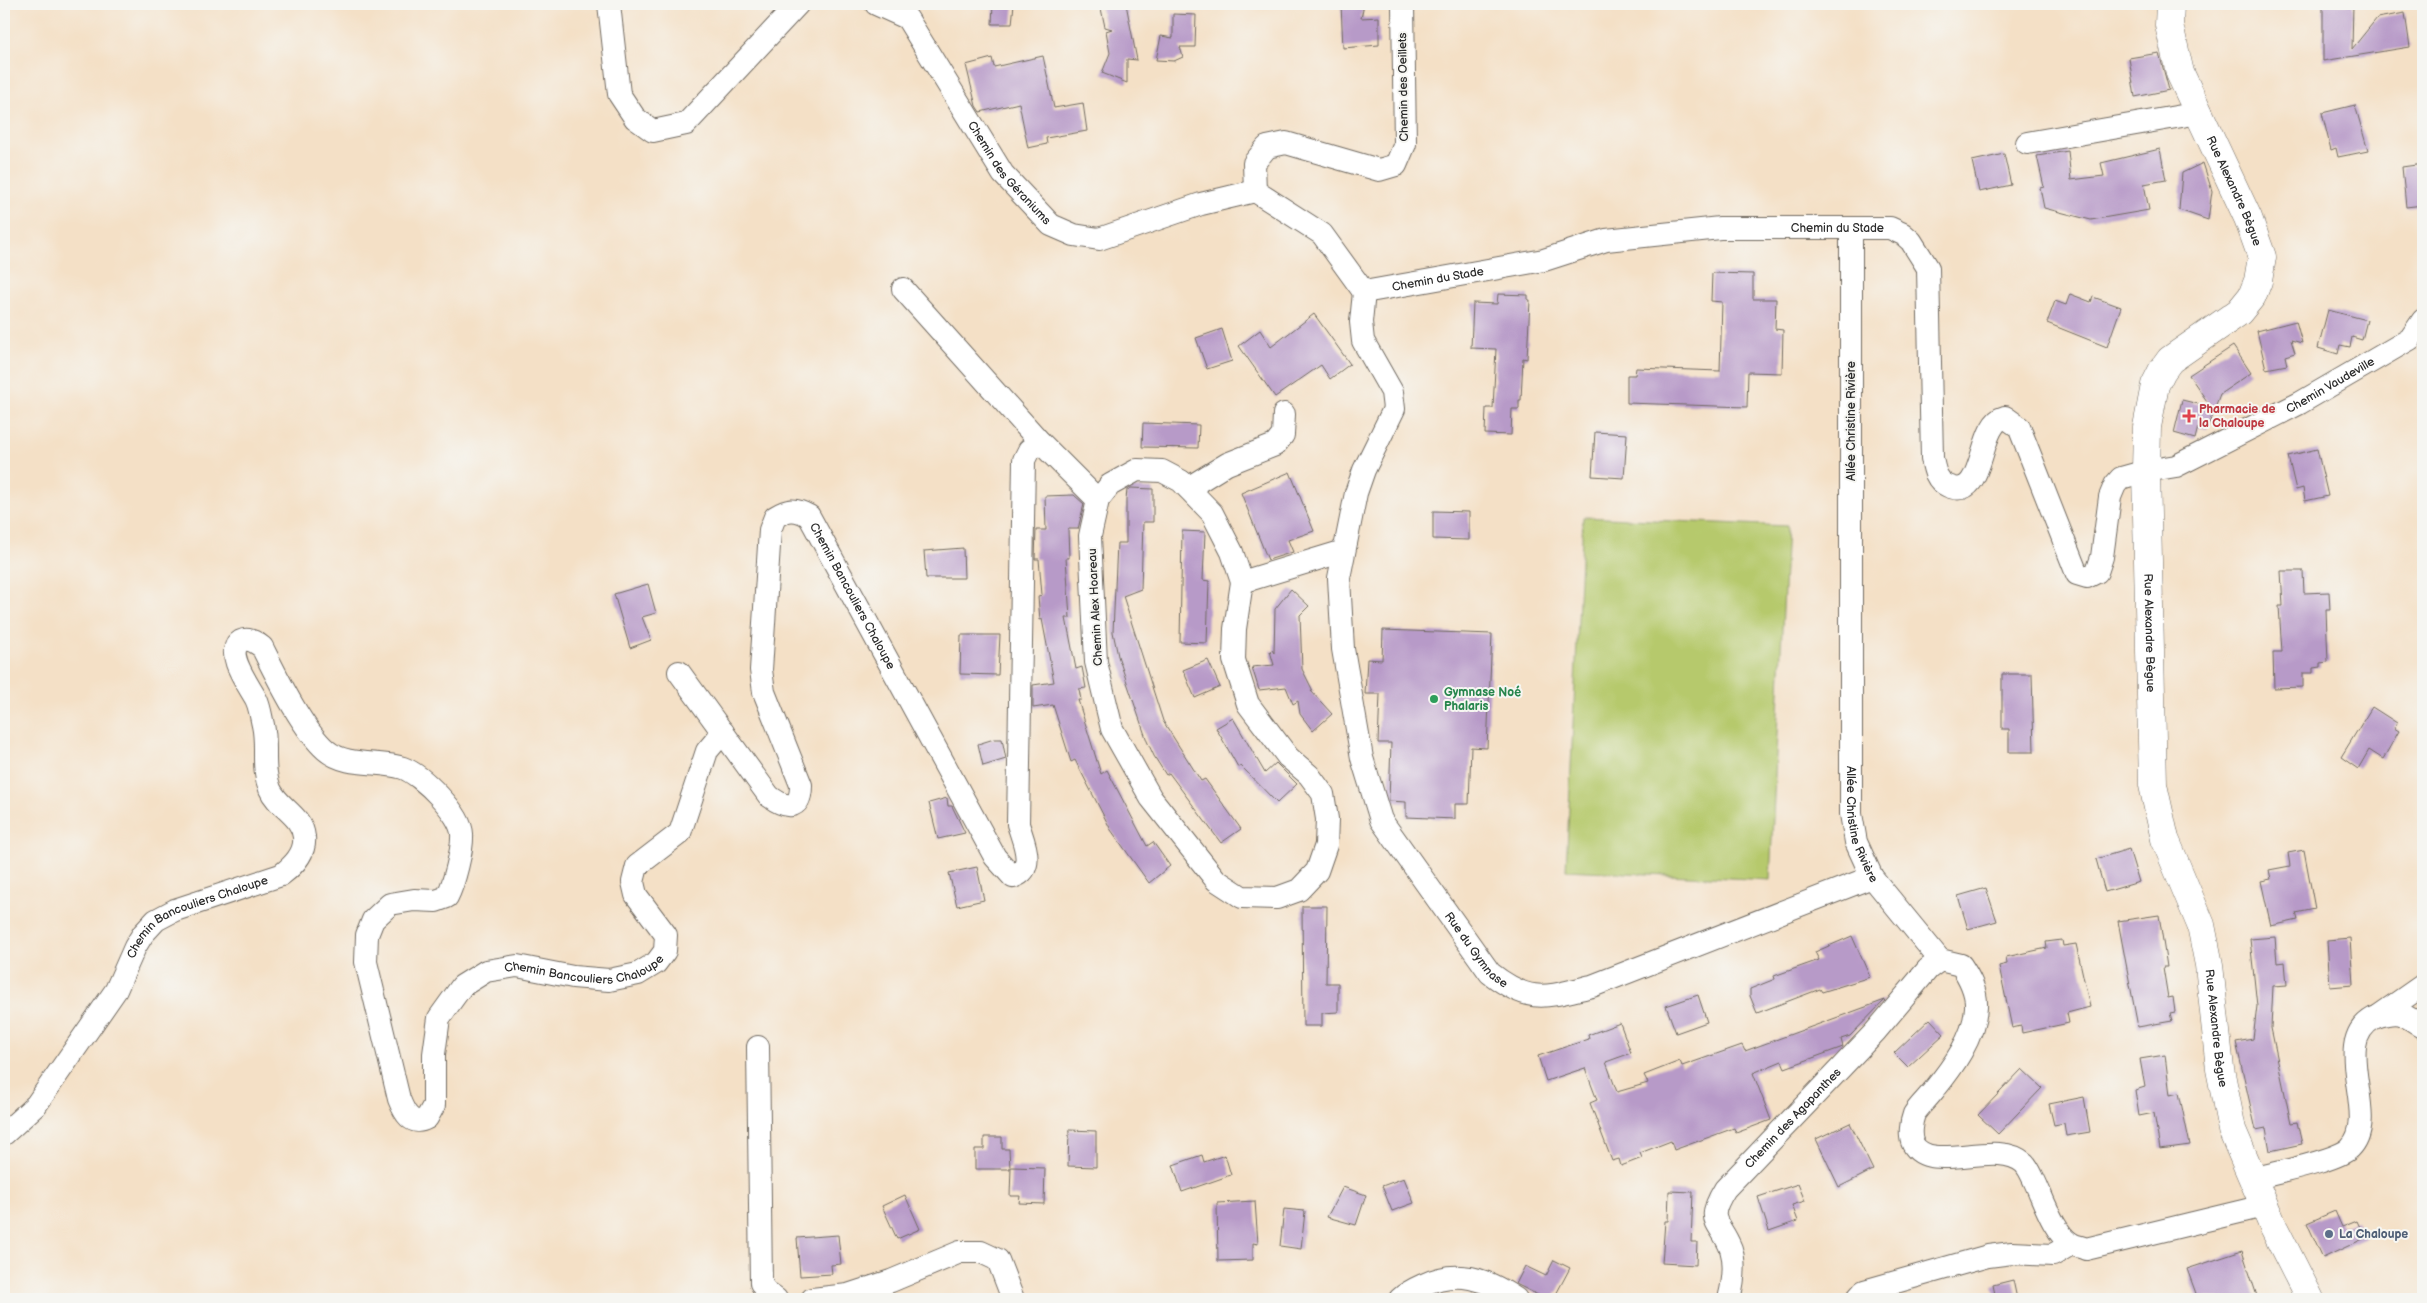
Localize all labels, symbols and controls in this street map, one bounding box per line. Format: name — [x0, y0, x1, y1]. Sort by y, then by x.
street label: Chemin des Oeillets — [1395, 32, 1412, 142]
street label: Chemin des Géraniums — [964, 118, 1054, 228]
street label: Rue Alexandre Bègue — [2203, 134, 2264, 248]
street label: Chemin du Stade — [1791, 221, 1884, 236]
street label: Chemin du Stade — [1391, 264, 1485, 295]
street label: Chemin Vaudeville — [2284, 354, 2377, 417]
street label: Allée Christine Rivière — [1844, 361, 1859, 481]
place label: Pharmacie de la Chaloupe — [2199, 402, 2276, 431]
marker: Pharmacie de la Chaloupe — [2183, 410, 2195, 422]
street label: Chemin Bancouliers Chaloupe — [806, 520, 898, 672]
street label: Chemin Alex Hoareau — [1085, 548, 1106, 666]
street label: Rue Alexandre Bègue — [2140, 573, 2158, 693]
place label: Gymnase Noé Phalaris — [1444, 685, 1521, 714]
marker: Gymnase Noé Phalaris — [1428, 693, 1440, 705]
street label: Allée Christine Rivière — [1843, 766, 1881, 886]
street label: Chemin Bancouliers Chaloupe — [124, 873, 270, 961]
street label: Rue du Gymnase — [1441, 909, 1510, 991]
street label: Chemin Bancouliers Chaloupe — [503, 952, 667, 988]
street label: Rue Alexandre Bègue — [2201, 968, 2230, 1089]
street label: Chemin des Agapanthes — [1742, 1065, 1845, 1172]
place label: La Chaloupe — [2339, 1227, 2408, 1242]
marker: La Chaloupe — [2323, 1228, 2335, 1240]

